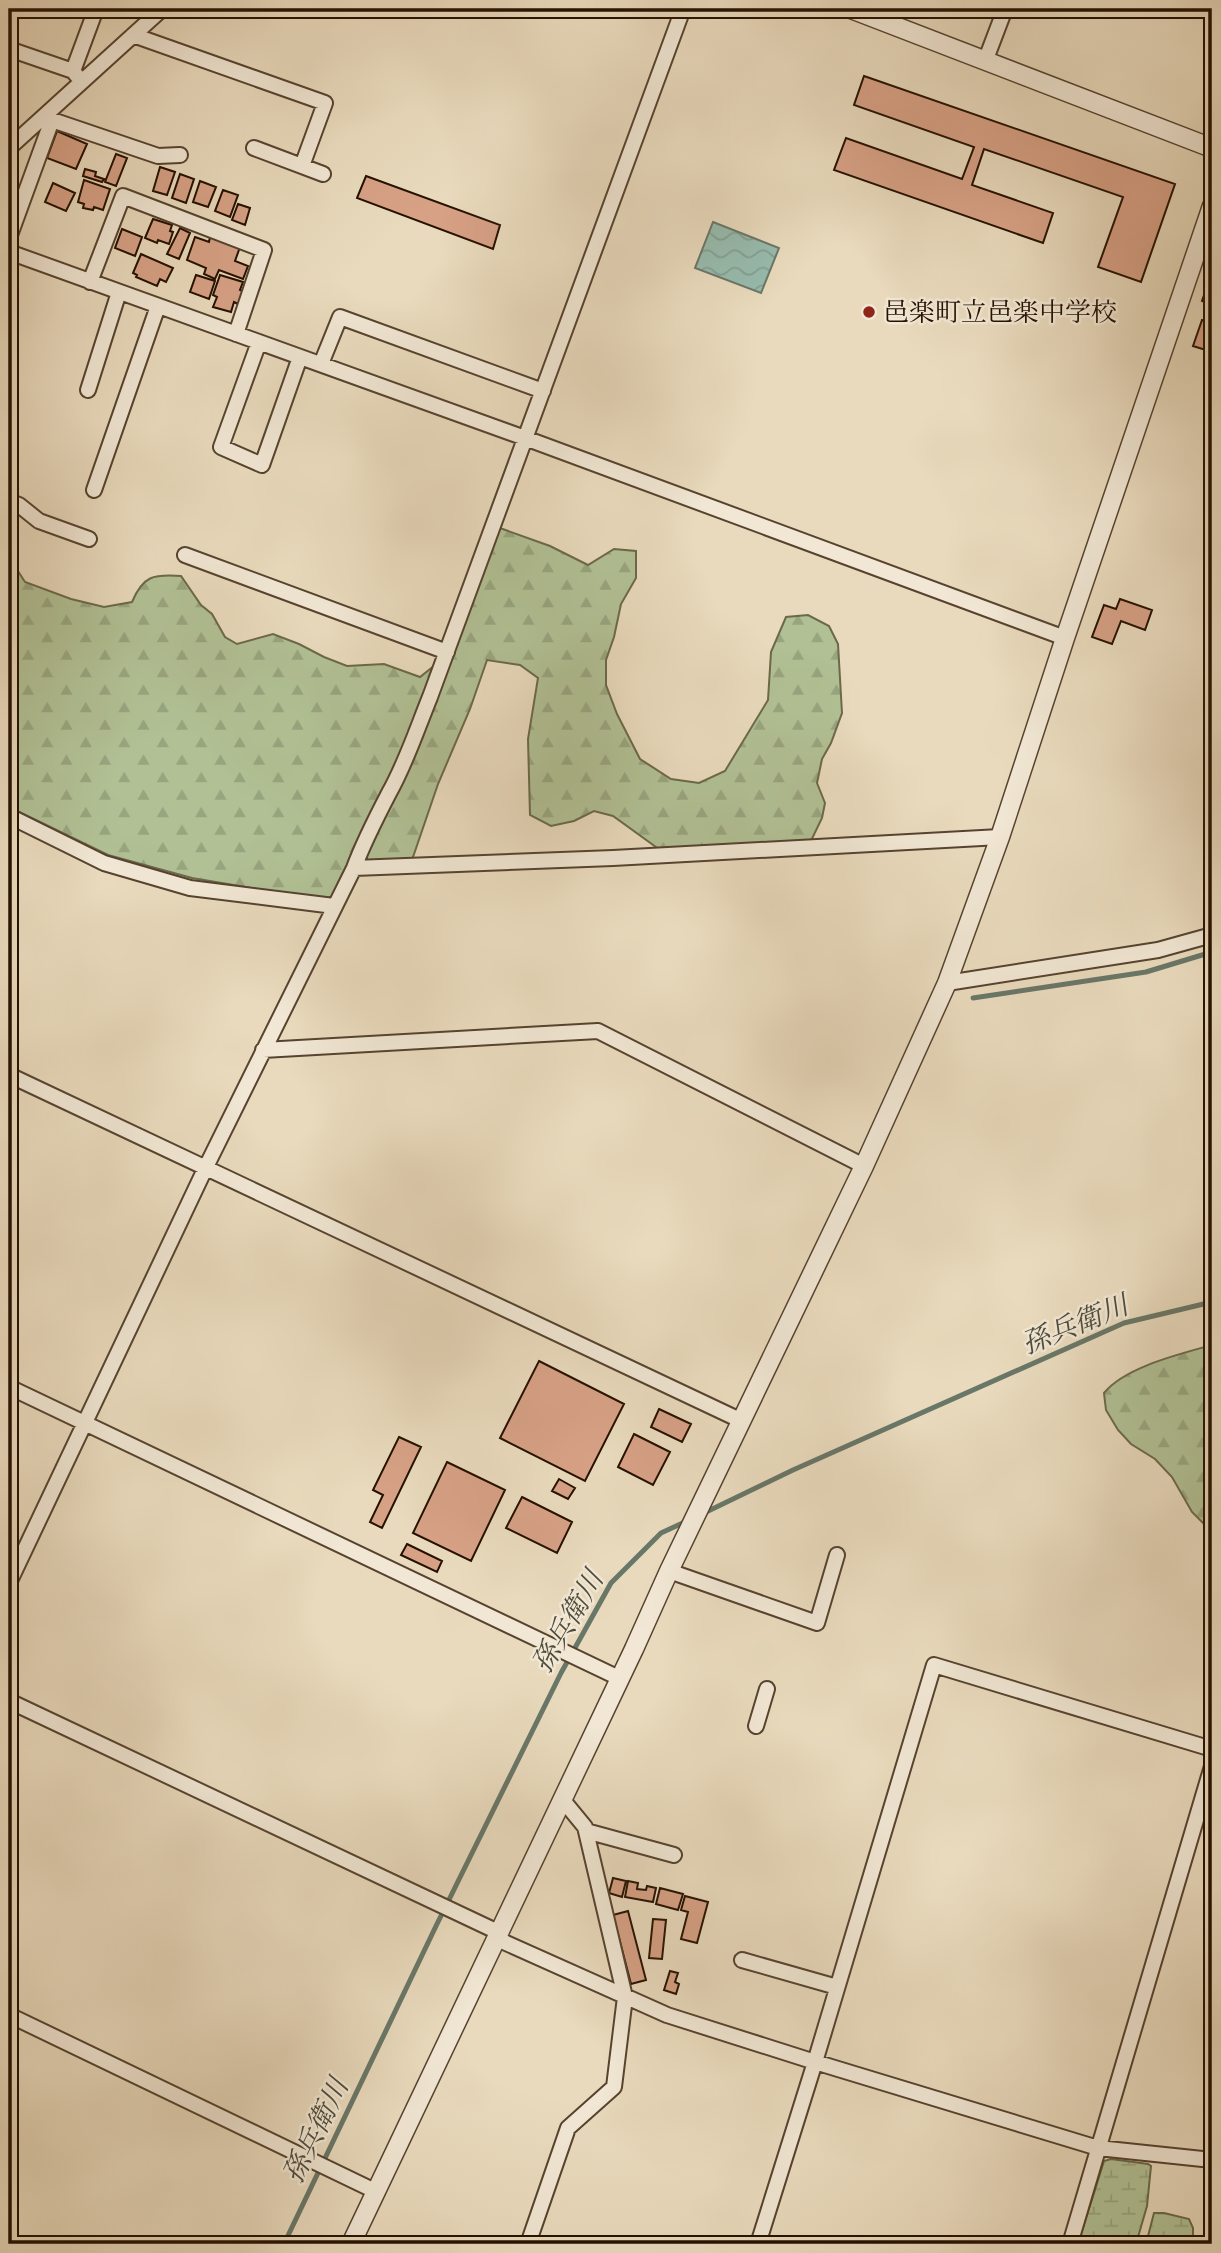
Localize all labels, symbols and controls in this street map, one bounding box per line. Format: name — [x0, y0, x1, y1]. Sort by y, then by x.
place label: 邑楽町立邑楽中学校 — [883, 295, 1117, 330]
marker: 邑楽町立邑楽中学校 — [861, 304, 877, 320]
water label: 孫兵衛川 — [1016, 1285, 1137, 1364]
water label: 孫兵衛川 — [524, 1561, 614, 1680]
water label: 孫兵衛川 — [274, 2070, 359, 2190]

